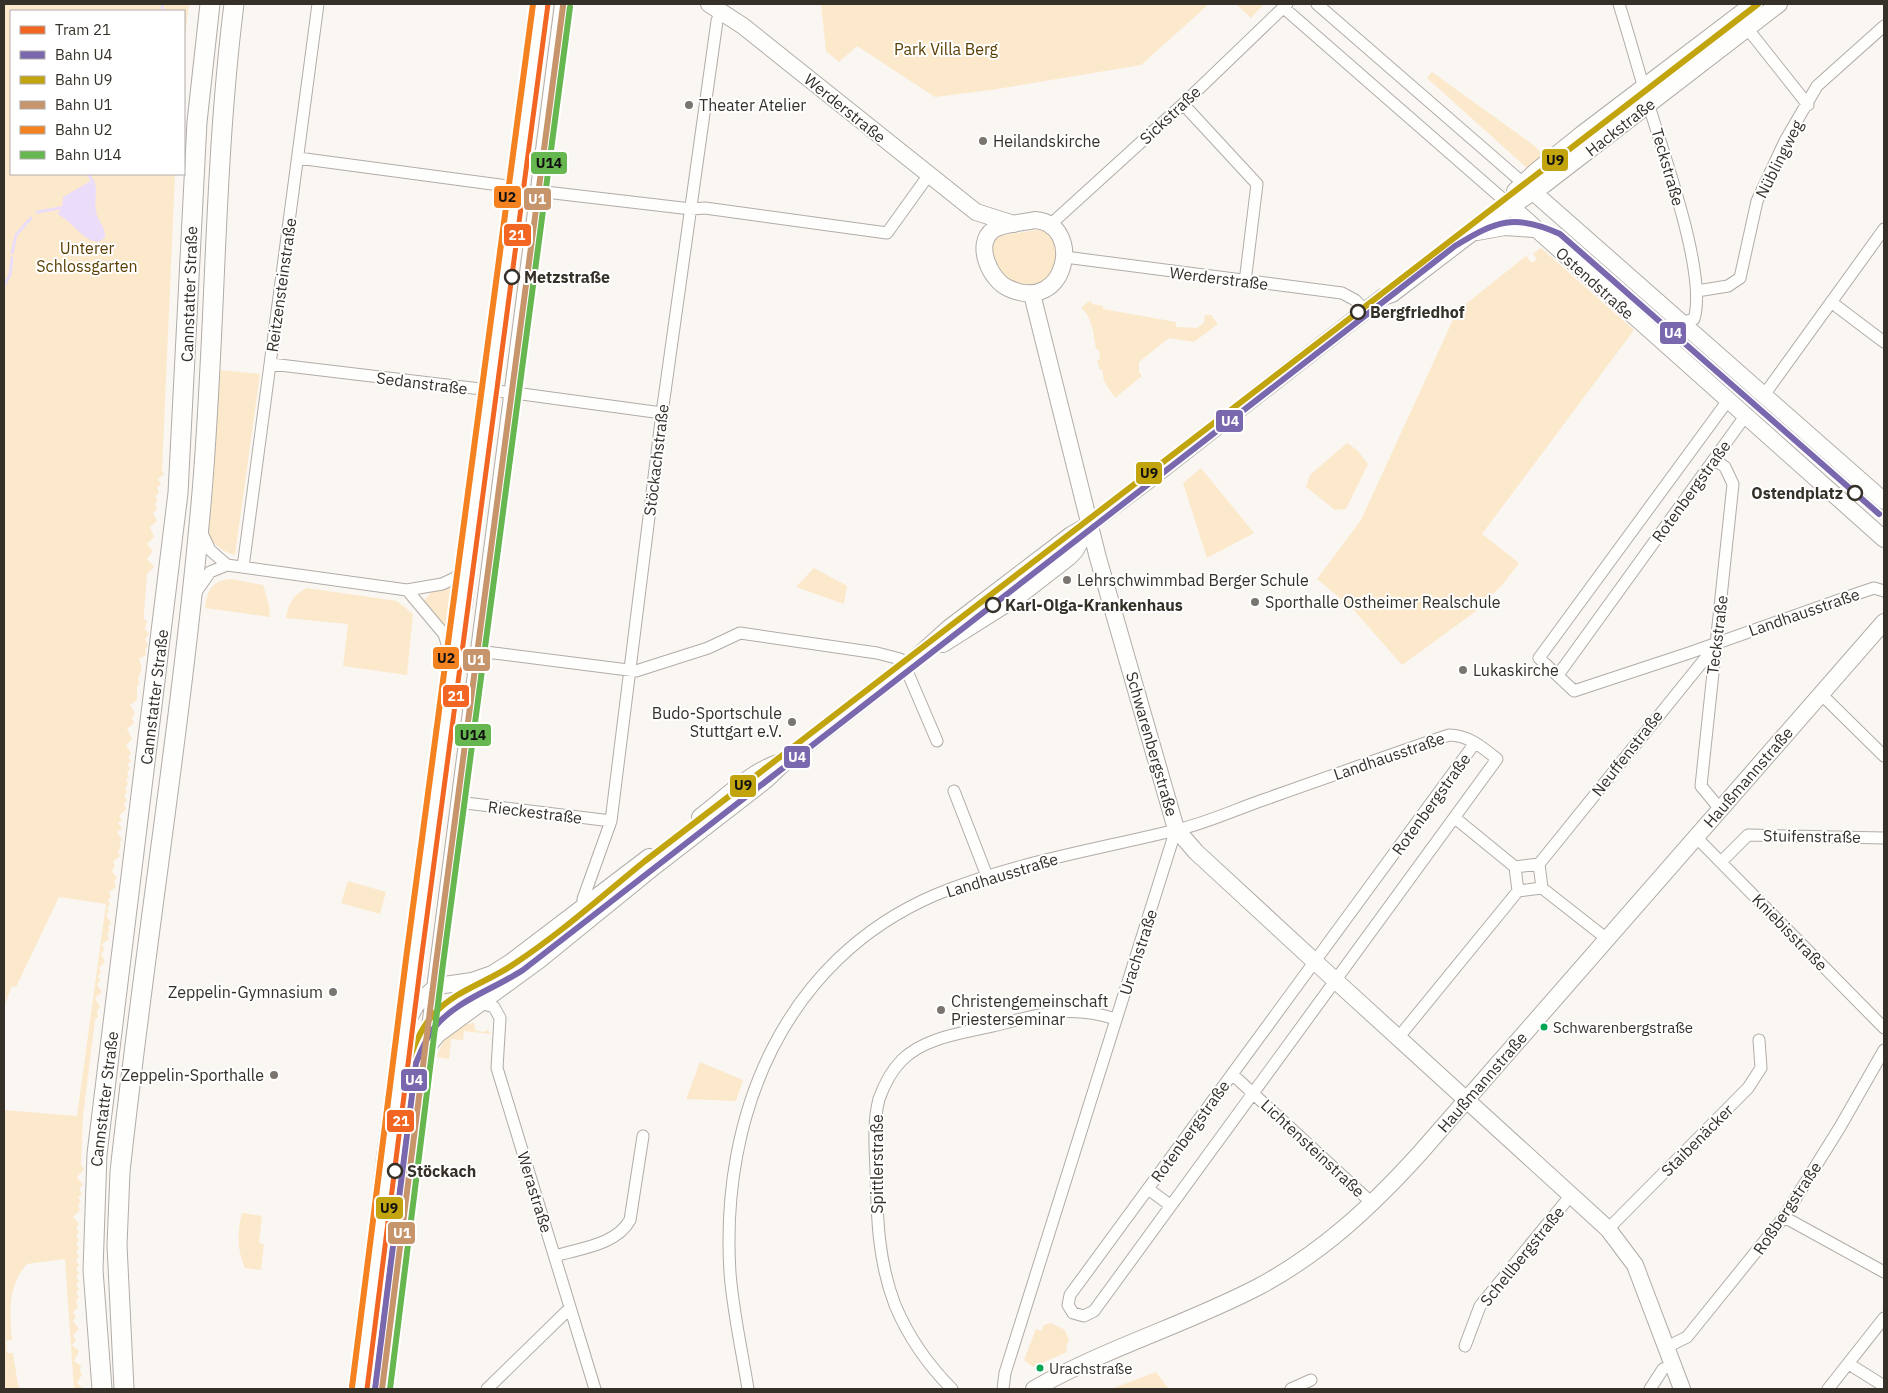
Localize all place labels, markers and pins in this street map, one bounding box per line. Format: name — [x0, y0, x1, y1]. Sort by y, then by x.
place label: Theater Atelier — [699, 95, 806, 115]
marker: Theater Atelier — [683, 99, 695, 111]
place label: Heilandskirche — [993, 131, 1101, 151]
marker: Heilandskirche — [977, 135, 989, 147]
place label: Metzstraße — [524, 267, 610, 287]
marker: Metzstraße — [504, 269, 520, 285]
place label: Bergfriedhof — [1370, 302, 1465, 322]
marker: Bergfriedhof — [1350, 304, 1366, 320]
place label: Ostendplatz — [1751, 483, 1843, 503]
marker: Ostendplatz — [1847, 485, 1863, 501]
place label: Lehrschwimmbad Berger Schule — [1077, 570, 1309, 590]
marker: Lehrschwimmbad Berger Schule — [1061, 574, 1073, 586]
place label: Sporthalle Ostheimer Realschule — [1265, 592, 1501, 612]
place label: Karl-Olga-Krankenhaus — [1005, 595, 1183, 615]
marker: Sporthalle Ostheimer Realschule — [1249, 596, 1261, 608]
marker: Karl-Olga-Krankenhaus — [985, 597, 1001, 613]
place label: Lukaskirche — [1473, 660, 1559, 680]
marker: Lukaskirche — [1457, 664, 1469, 676]
place label: Budo-Sportschule Stuttgart e.V. — [652, 703, 782, 741]
marker: Budo-Sportschule Stuttgart e.V. — [786, 716, 798, 728]
place label: Zeppelin-Gymnasium — [168, 982, 323, 1002]
marker: Zeppelin-Gymnasium — [327, 986, 339, 998]
place label: Christengemeinschaft Priesterseminar — [951, 991, 1108, 1029]
marker: Christengemeinschaft Priesterseminar — [935, 1004, 947, 1016]
place label: Schwarenbergstraße — [1553, 1018, 1693, 1037]
marker: Schwarenbergstraße — [1539, 1022, 1549, 1032]
place label: Zeppelin-Sporthalle — [121, 1065, 264, 1085]
marker: Zeppelin-Sporthalle — [268, 1069, 280, 1081]
place label: Stöckach — [407, 1161, 476, 1181]
marker: Stöckach — [387, 1163, 403, 1179]
place label: Urachstraße — [1049, 1359, 1132, 1378]
marker: Urachstraße — [1035, 1363, 1045, 1373]

